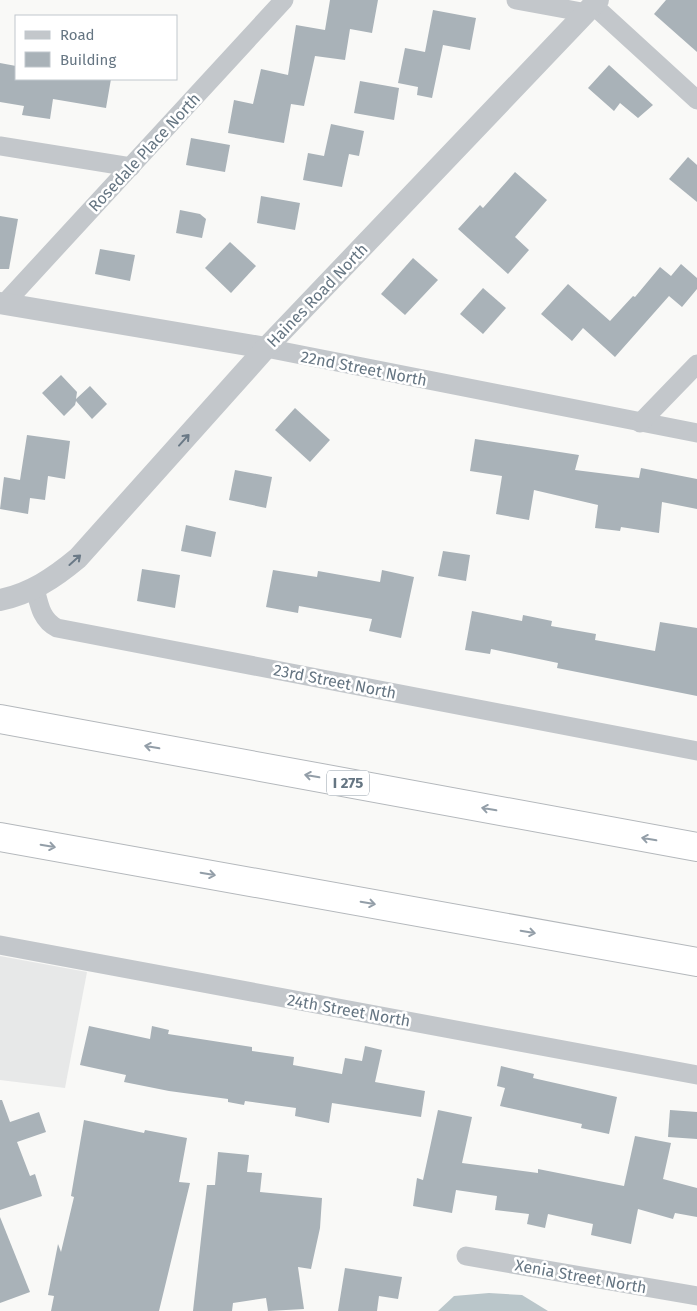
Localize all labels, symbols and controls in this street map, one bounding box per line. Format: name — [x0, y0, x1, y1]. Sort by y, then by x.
legend — [15, 15, 178, 80]
text: Road — [60, 26, 95, 44]
text: Building — [60, 51, 116, 69]
street label: Rosedale Place North — [85, 89, 204, 215]
street label: Haines Road North — [263, 240, 372, 351]
street label: 22nd Street North — [299, 347, 429, 390]
one-way arrow — [178, 433, 190, 446]
one-way arrow — [68, 554, 81, 566]
street label: 23rd Street North — [272, 660, 398, 703]
one-way arrow — [145, 741, 161, 751]
road number: I 275 — [327, 770, 369, 796]
one-way arrow — [305, 771, 321, 781]
one-way arrow — [482, 804, 498, 814]
one-way arrow — [641, 833, 657, 843]
one-way arrow — [40, 841, 56, 851]
one-way arrow — [200, 870, 216, 880]
one-way arrow — [359, 899, 375, 909]
one-way arrow — [519, 927, 535, 937]
street label: 24th Street North — [286, 990, 412, 1031]
street label: Xenia Street North — [514, 1256, 648, 1297]

